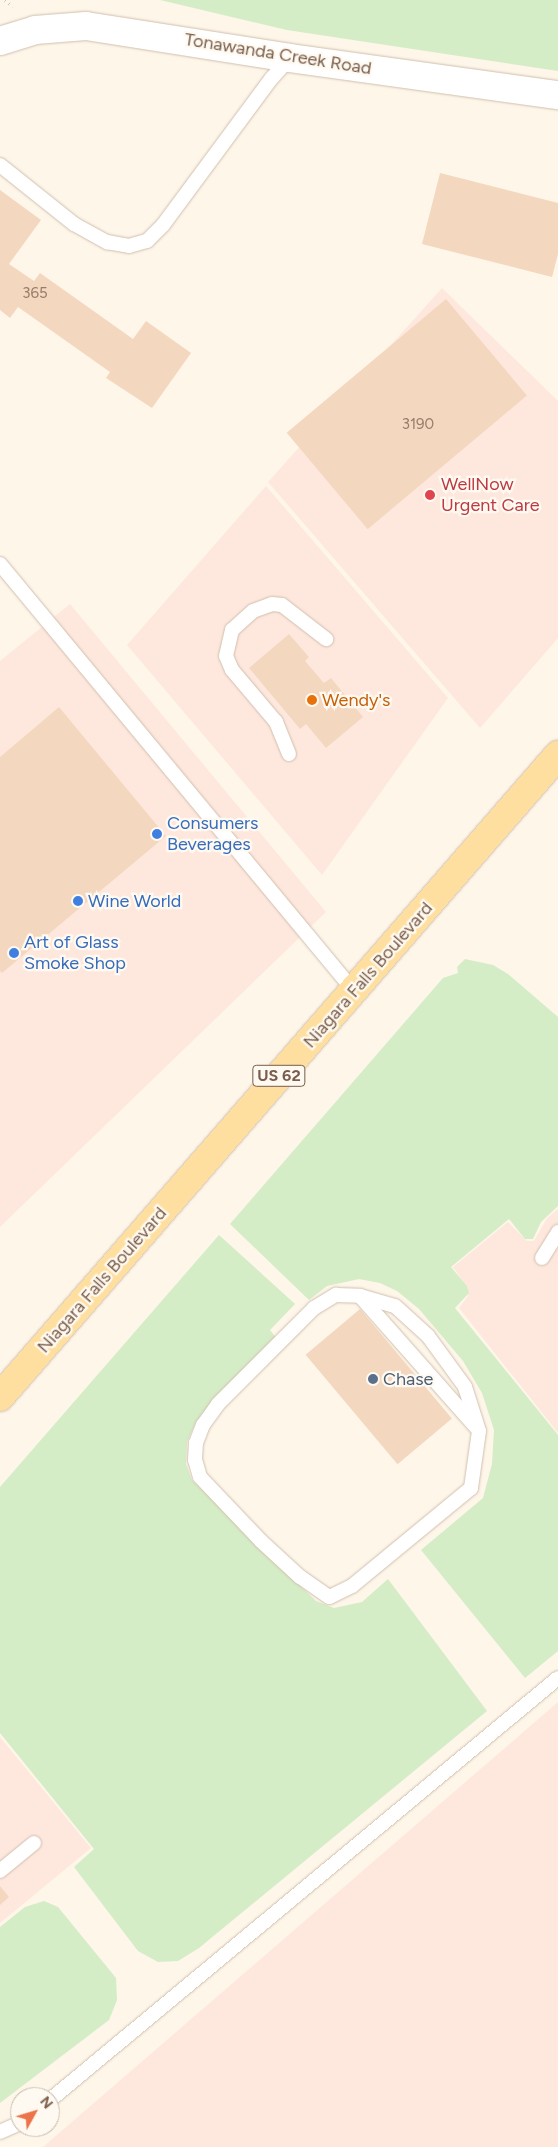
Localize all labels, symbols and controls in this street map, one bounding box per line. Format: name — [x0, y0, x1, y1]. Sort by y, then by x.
street label: Tonawanda Creek Road — [183, 29, 373, 79]
house number: 365 — [22, 285, 48, 303]
house number: 3190 — [402, 416, 434, 434]
place label: WellNow Urgent Care — [441, 474, 540, 516]
marker: WellNow Urgent Care — [423, 488, 437, 502]
place label: Wendy's — [322, 689, 390, 711]
marker: Wendy's — [306, 694, 318, 706]
place label: Consumers Beverages — [167, 813, 259, 856]
marker: Consumers Beverages — [151, 828, 163, 840]
place label: Wine World — [88, 890, 181, 912]
marker: Wine World — [72, 895, 84, 907]
street label: Niagara Falls Boulevard — [299, 898, 437, 1052]
place label: Art of Glass Smoke Shop — [24, 932, 126, 974]
marker: Art of Glass Smoke Shop — [8, 947, 20, 959]
road number: US 62 — [252, 1062, 306, 1090]
street label: Niagara Falls Boulevard — [33, 1203, 171, 1357]
place label: Chase — [383, 1368, 433, 1390]
marker: Chase — [367, 1373, 379, 1385]
north arrow — [10, 2087, 60, 2137]
text: N — [36, 2093, 56, 2112]

